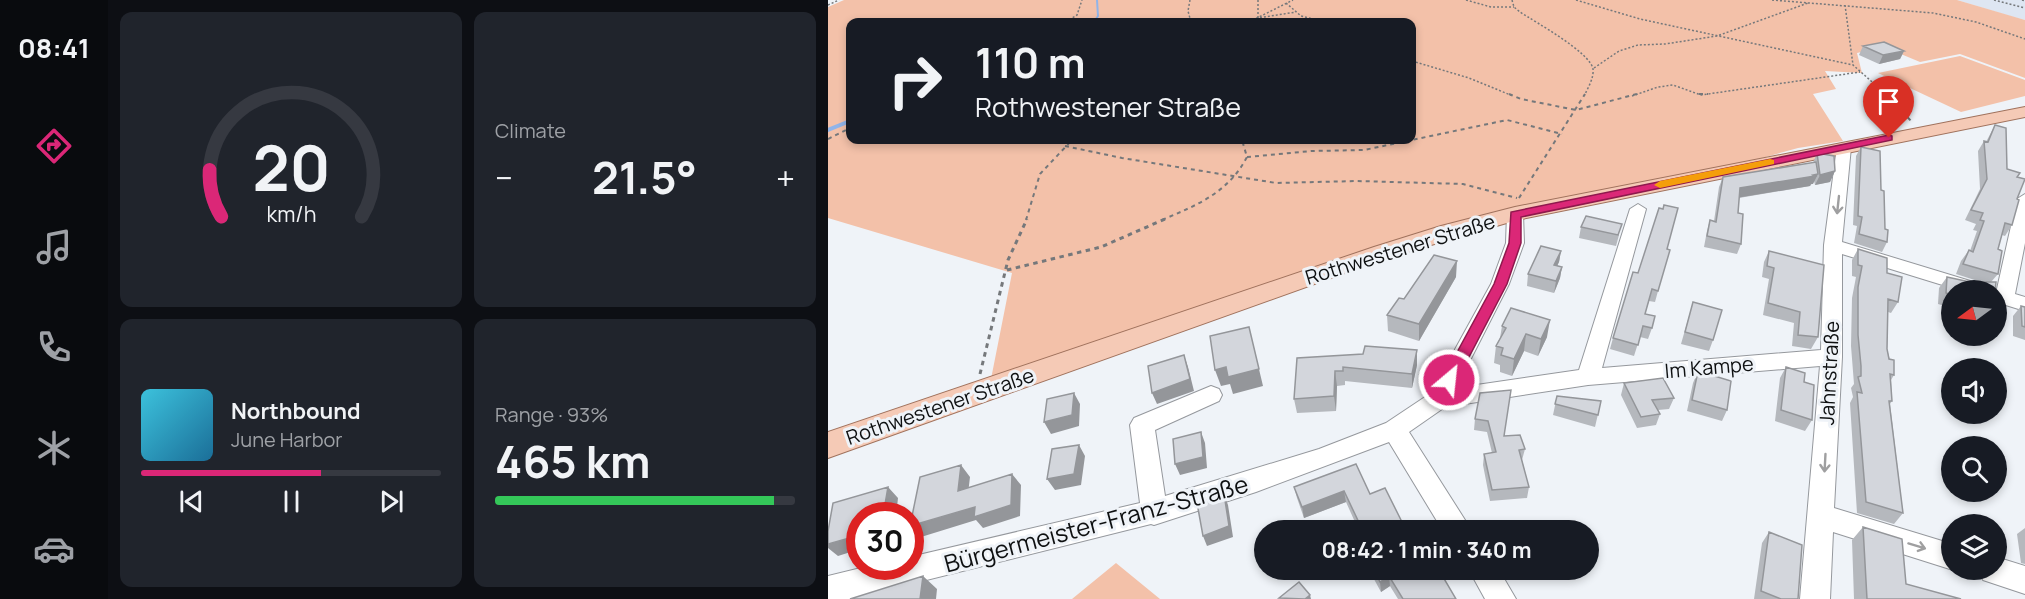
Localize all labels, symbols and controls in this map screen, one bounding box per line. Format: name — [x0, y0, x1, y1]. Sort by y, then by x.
text: 08:41 — [18, 29, 90, 66]
text: 110 m — [975, 33, 1086, 91]
icon: right — [876, 42, 954, 120]
pin — [1863, 76, 1914, 138]
icon: arrive — [1872, 85, 1905, 118]
text: Rothwestener Straße — [975, 88, 1241, 125]
text: Climate — [495, 117, 566, 144]
text: 20 — [252, 124, 330, 210]
icon: directions — [33, 125, 75, 167]
text: 21.5° — [592, 146, 697, 208]
text: − — [495, 155, 513, 200]
text: + — [776, 155, 795, 200]
one-way arrow — [1832, 195, 1843, 215]
text: km/h — [266, 199, 316, 228]
street label: Rothwestener Straße — [1302, 207, 1498, 291]
icon: music — [33, 226, 75, 268]
north arrow — [1941, 280, 2007, 346]
map controls — [1941, 280, 2007, 580]
street label: Jahnstraße — [1813, 320, 1845, 426]
icon: phone — [33, 326, 75, 368]
position arrow — [1417, 348, 1481, 412]
street label: Im Kampe — [1663, 350, 1755, 384]
button: sound — [1941, 358, 2007, 424]
street label: Rothwestener Straße — [842, 361, 1038, 451]
text: Northbound — [231, 396, 361, 426]
text: Range · 93% — [495, 401, 608, 428]
text: June Harbor — [231, 426, 343, 453]
icon: climate — [33, 427, 75, 469]
text: 465 km — [495, 430, 650, 492]
button: search — [1941, 436, 2007, 502]
one-way arrow — [1819, 452, 1830, 472]
street label: Bürgermeister-Franz-Straße — [940, 467, 1252, 579]
icon: previous — [175, 485, 208, 518]
icon: pause — [275, 485, 308, 518]
icon: next — [375, 485, 408, 518]
speed limit sign: 30 — [846, 502, 924, 580]
button: layers — [1941, 514, 2007, 580]
icon: car — [33, 528, 75, 570]
text: 08:42 · 1 min · 340 m — [1322, 535, 1531, 565]
one-way arrow — [1907, 541, 1926, 552]

